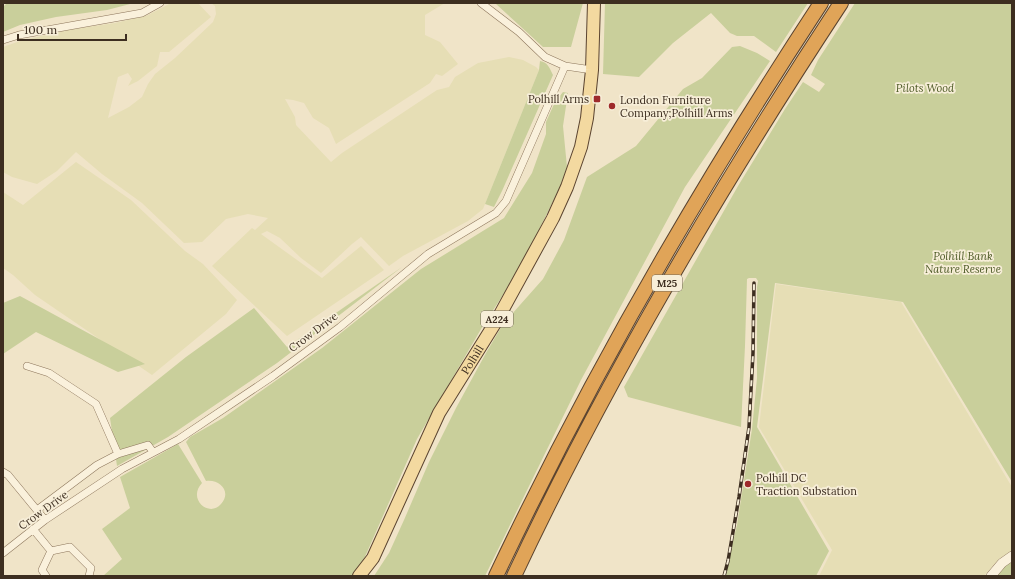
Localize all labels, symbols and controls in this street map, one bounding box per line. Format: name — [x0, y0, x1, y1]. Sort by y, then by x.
scale bar — [18, 16, 126, 42]
text: 100 m — [24, 22, 57, 37]
park label: Pilots Wood — [896, 81, 955, 95]
place label: Polhill Arms — [528, 92, 589, 106]
place label: London Furniture Company;Polhill Arms — [620, 93, 733, 120]
marker: Polhill Arms — [592, 94, 602, 104]
marker: London Furniture Company;Polhill Arms — [607, 101, 617, 111]
park label: Polhill Bank Nature Reserve — [925, 249, 1001, 276]
road number: M25 — [652, 275, 682, 291]
street label: Crow Drive — [286, 309, 340, 355]
road number: A224 — [481, 311, 513, 327]
street label: Polhill — [458, 342, 487, 377]
place label: Polhill DC Traction Substation — [756, 471, 857, 498]
marker: Polhill DC Traction Substation — [743, 479, 753, 489]
street label: Crow Drive — [15, 487, 71, 533]

